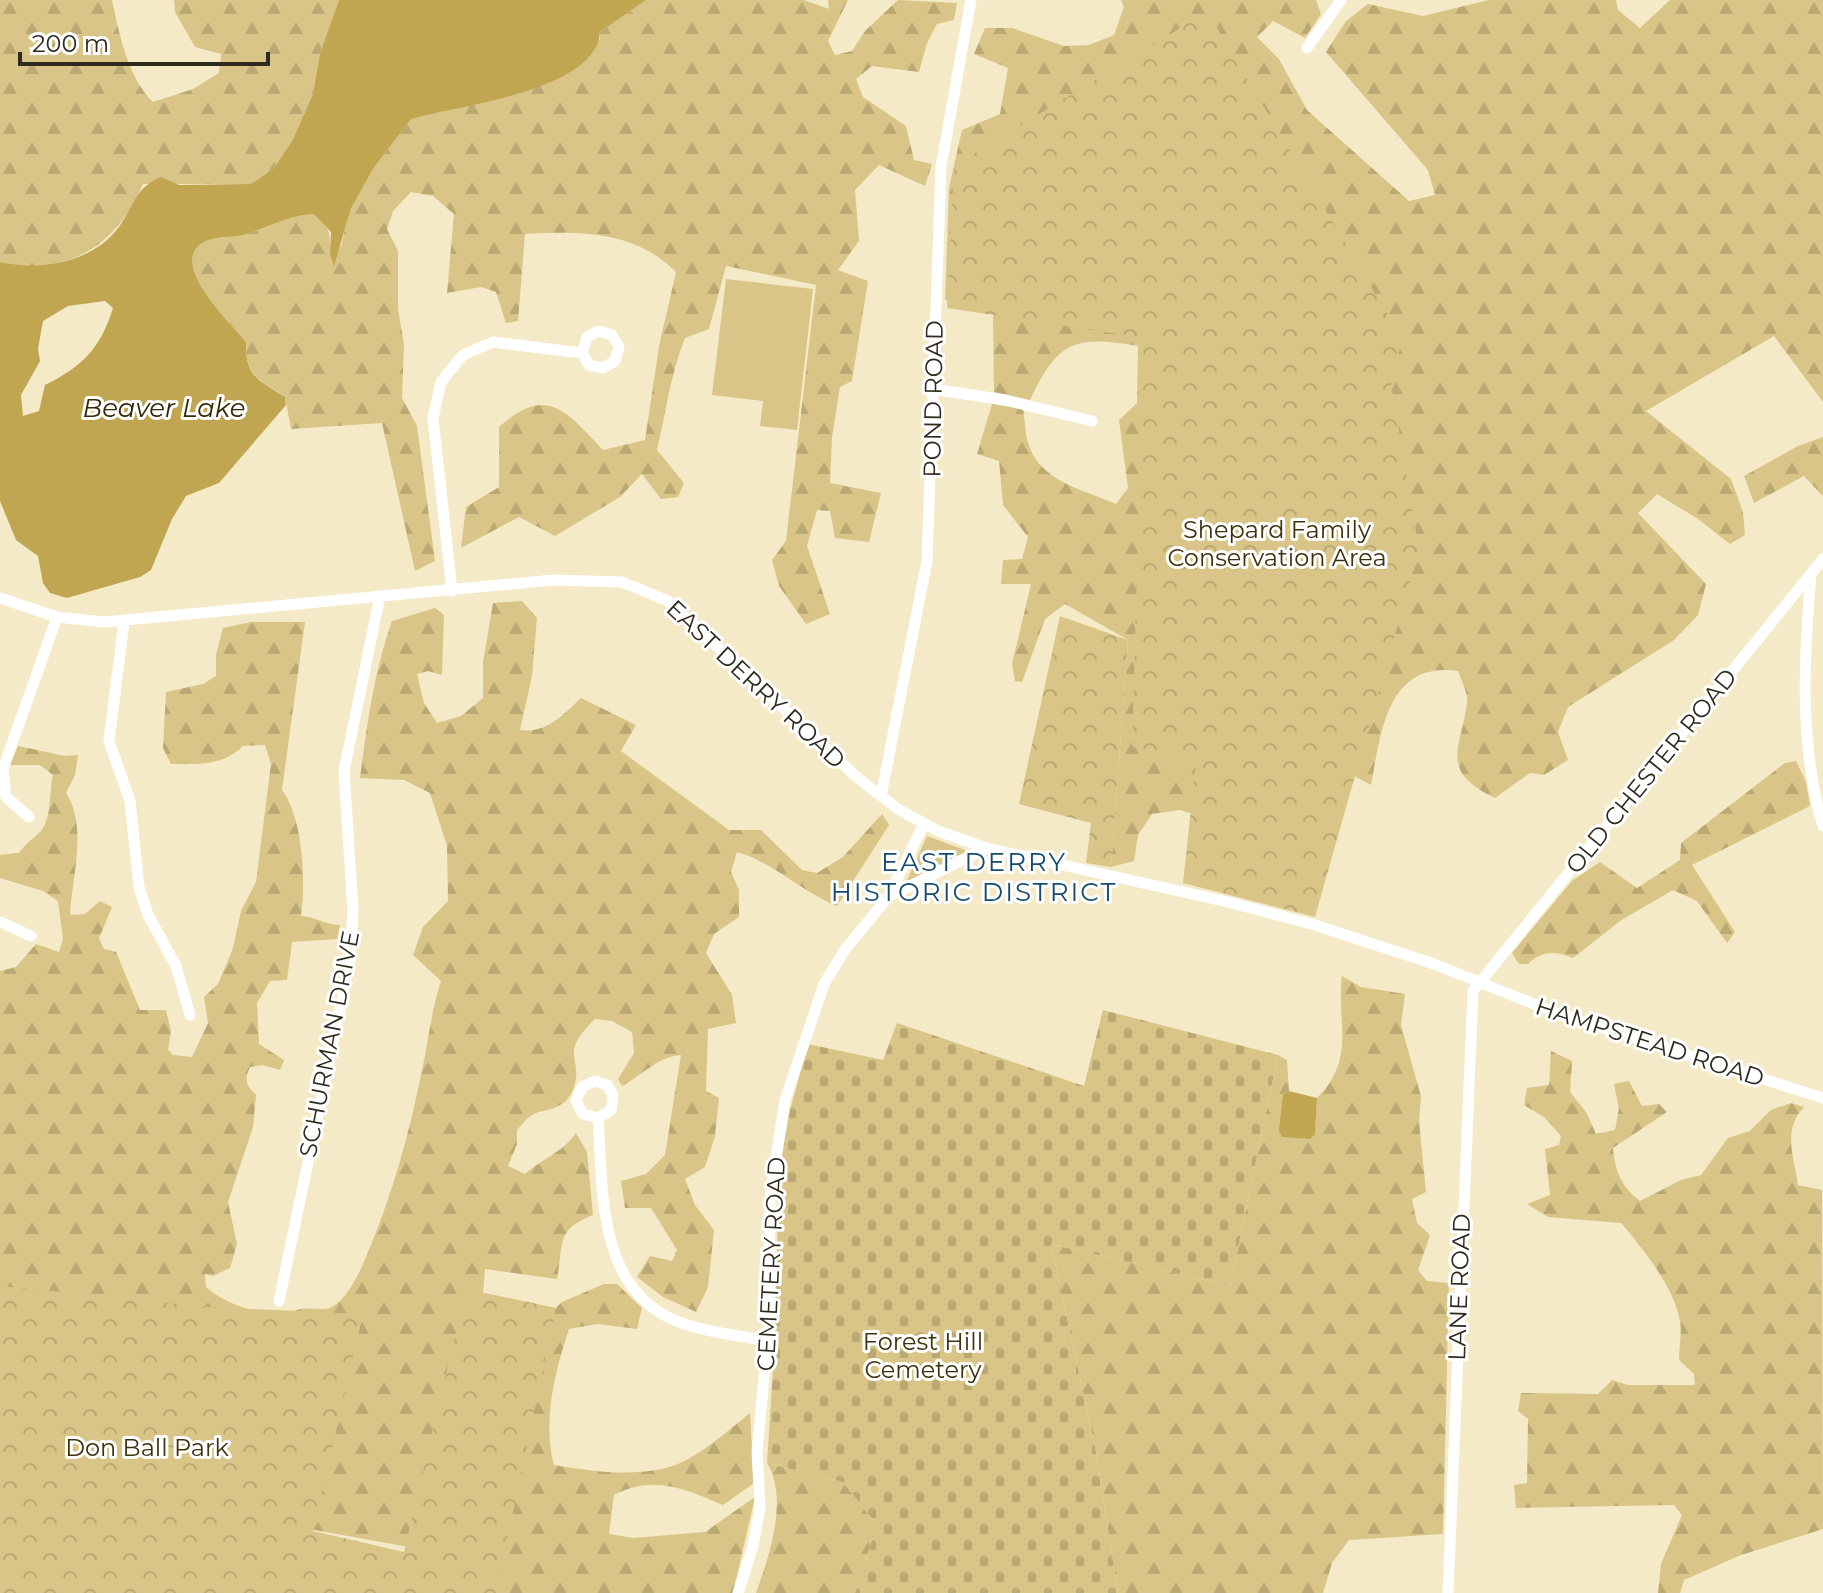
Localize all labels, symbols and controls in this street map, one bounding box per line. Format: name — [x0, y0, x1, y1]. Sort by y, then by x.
scale bar — [20, 16, 268, 66]
text: 200 m — [32, 29, 109, 58]
street label: POND ROAD — [917, 320, 949, 478]
water label: Beaver Lake — [83, 392, 245, 424]
park label: Shepard Family Conservation Area — [1167, 515, 1387, 572]
street label: EAST DERRY ROAD — [661, 594, 851, 774]
street label: OLD CHESTER ROAD — [1559, 663, 1743, 879]
district label: EAST DERRY HISTORIC DISTRICT — [831, 846, 1117, 908]
street label: SCHURMAN DRIVE — [293, 928, 365, 1160]
street label: HAMPSTEAD ROAD — [1532, 991, 1768, 1093]
street label: CEMETERY ROAD — [751, 1156, 791, 1372]
street label: LANE ROAD — [1442, 1213, 1476, 1361]
park label: Forest Hill Cemetery — [863, 1327, 983, 1384]
park label: Don Ball Park — [65, 1433, 229, 1462]

